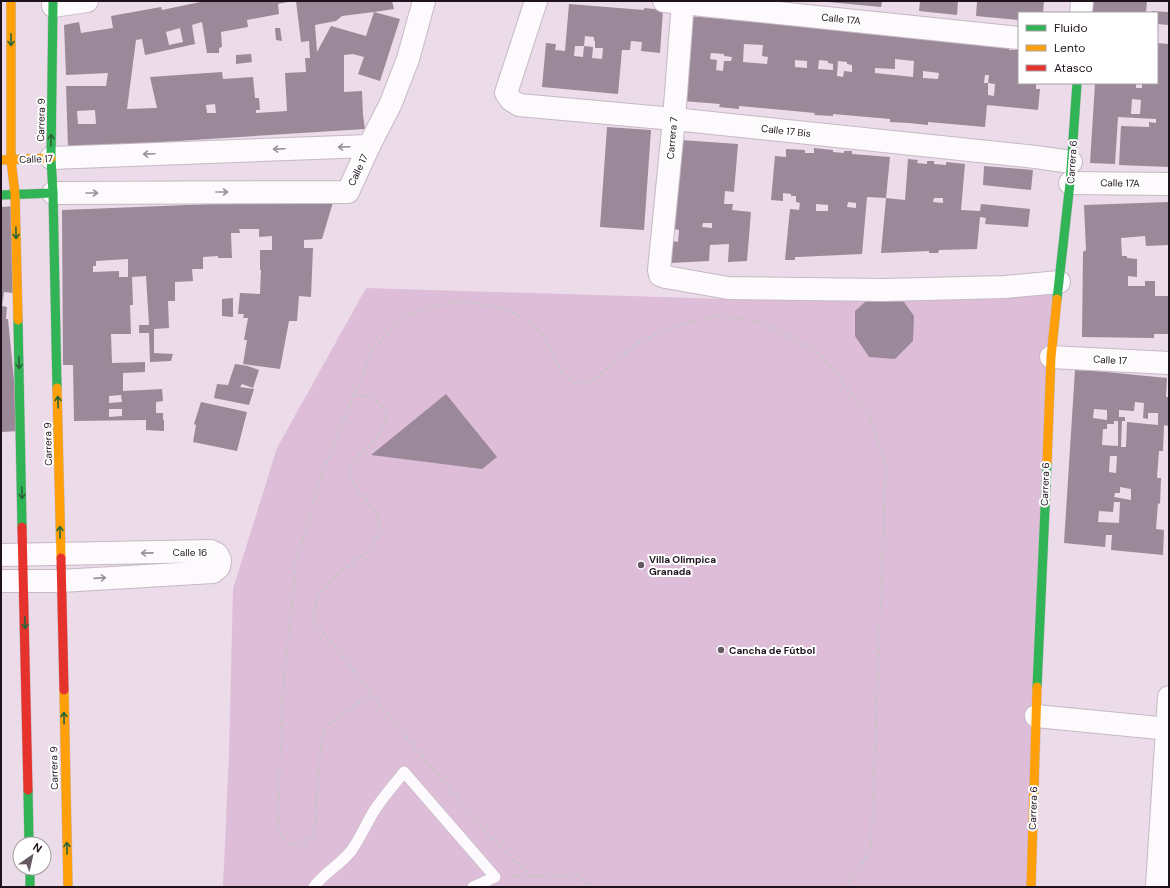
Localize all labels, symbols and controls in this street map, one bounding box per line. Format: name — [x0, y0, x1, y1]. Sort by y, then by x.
street label: Calle 17A — [821, 10, 862, 28]
legend — [1018, 12, 1158, 84]
text: Fluido — [1054, 20, 1088, 36]
one-way arrow — [7, 33, 15, 46]
text: Lento — [1054, 40, 1085, 56]
text: Atasco — [1054, 60, 1093, 76]
street label: Carrera 9 — [34, 98, 48, 142]
street label: Carrera 7 — [664, 116, 680, 160]
street label: Calle 17 Bis — [760, 122, 812, 140]
one-way arrow — [48, 134, 55, 147]
street label: Carrera 6 — [1064, 140, 1080, 184]
one-way arrow — [338, 143, 351, 150]
one-way arrow — [273, 146, 286, 153]
one-way arrow — [143, 151, 156, 158]
street label: Calle 17 — [19, 152, 53, 166]
street label: Calle 17 — [345, 152, 371, 188]
street label: Calle 17A — [1100, 176, 1140, 190]
one-way arrow — [215, 188, 228, 196]
one-way arrow — [85, 189, 98, 197]
one-way arrow — [12, 226, 20, 239]
street label: Calle 17 — [1093, 353, 1127, 367]
one-way arrow — [15, 356, 23, 369]
one-way arrow — [54, 396, 62, 409]
street label: Carrera 9 — [41, 422, 55, 466]
street label: Carrera 6 — [1038, 462, 1052, 506]
one-way arrow — [18, 486, 25, 499]
one-way arrow — [57, 526, 64, 539]
street label: Calle 16 — [173, 546, 207, 559]
one-way arrow — [141, 549, 154, 557]
place label: Villa Olimpica Granada — [649, 553, 716, 578]
marker: Villa Olimpica Granada — [636, 560, 646, 570]
one-way arrow — [93, 575, 106, 582]
one-way arrow — [21, 616, 28, 629]
place label: Cancha de Fútbol — [729, 644, 815, 657]
marker: Cancha de Fútbol — [716, 645, 726, 655]
one-way arrow — [60, 712, 68, 725]
street label: Carrera 9 — [47, 746, 61, 790]
street label: Carrera 6 — [1026, 786, 1040, 830]
north arrow — [12, 836, 52, 876]
text: N — [30, 840, 45, 856]
one-way arrow — [63, 842, 71, 855]

